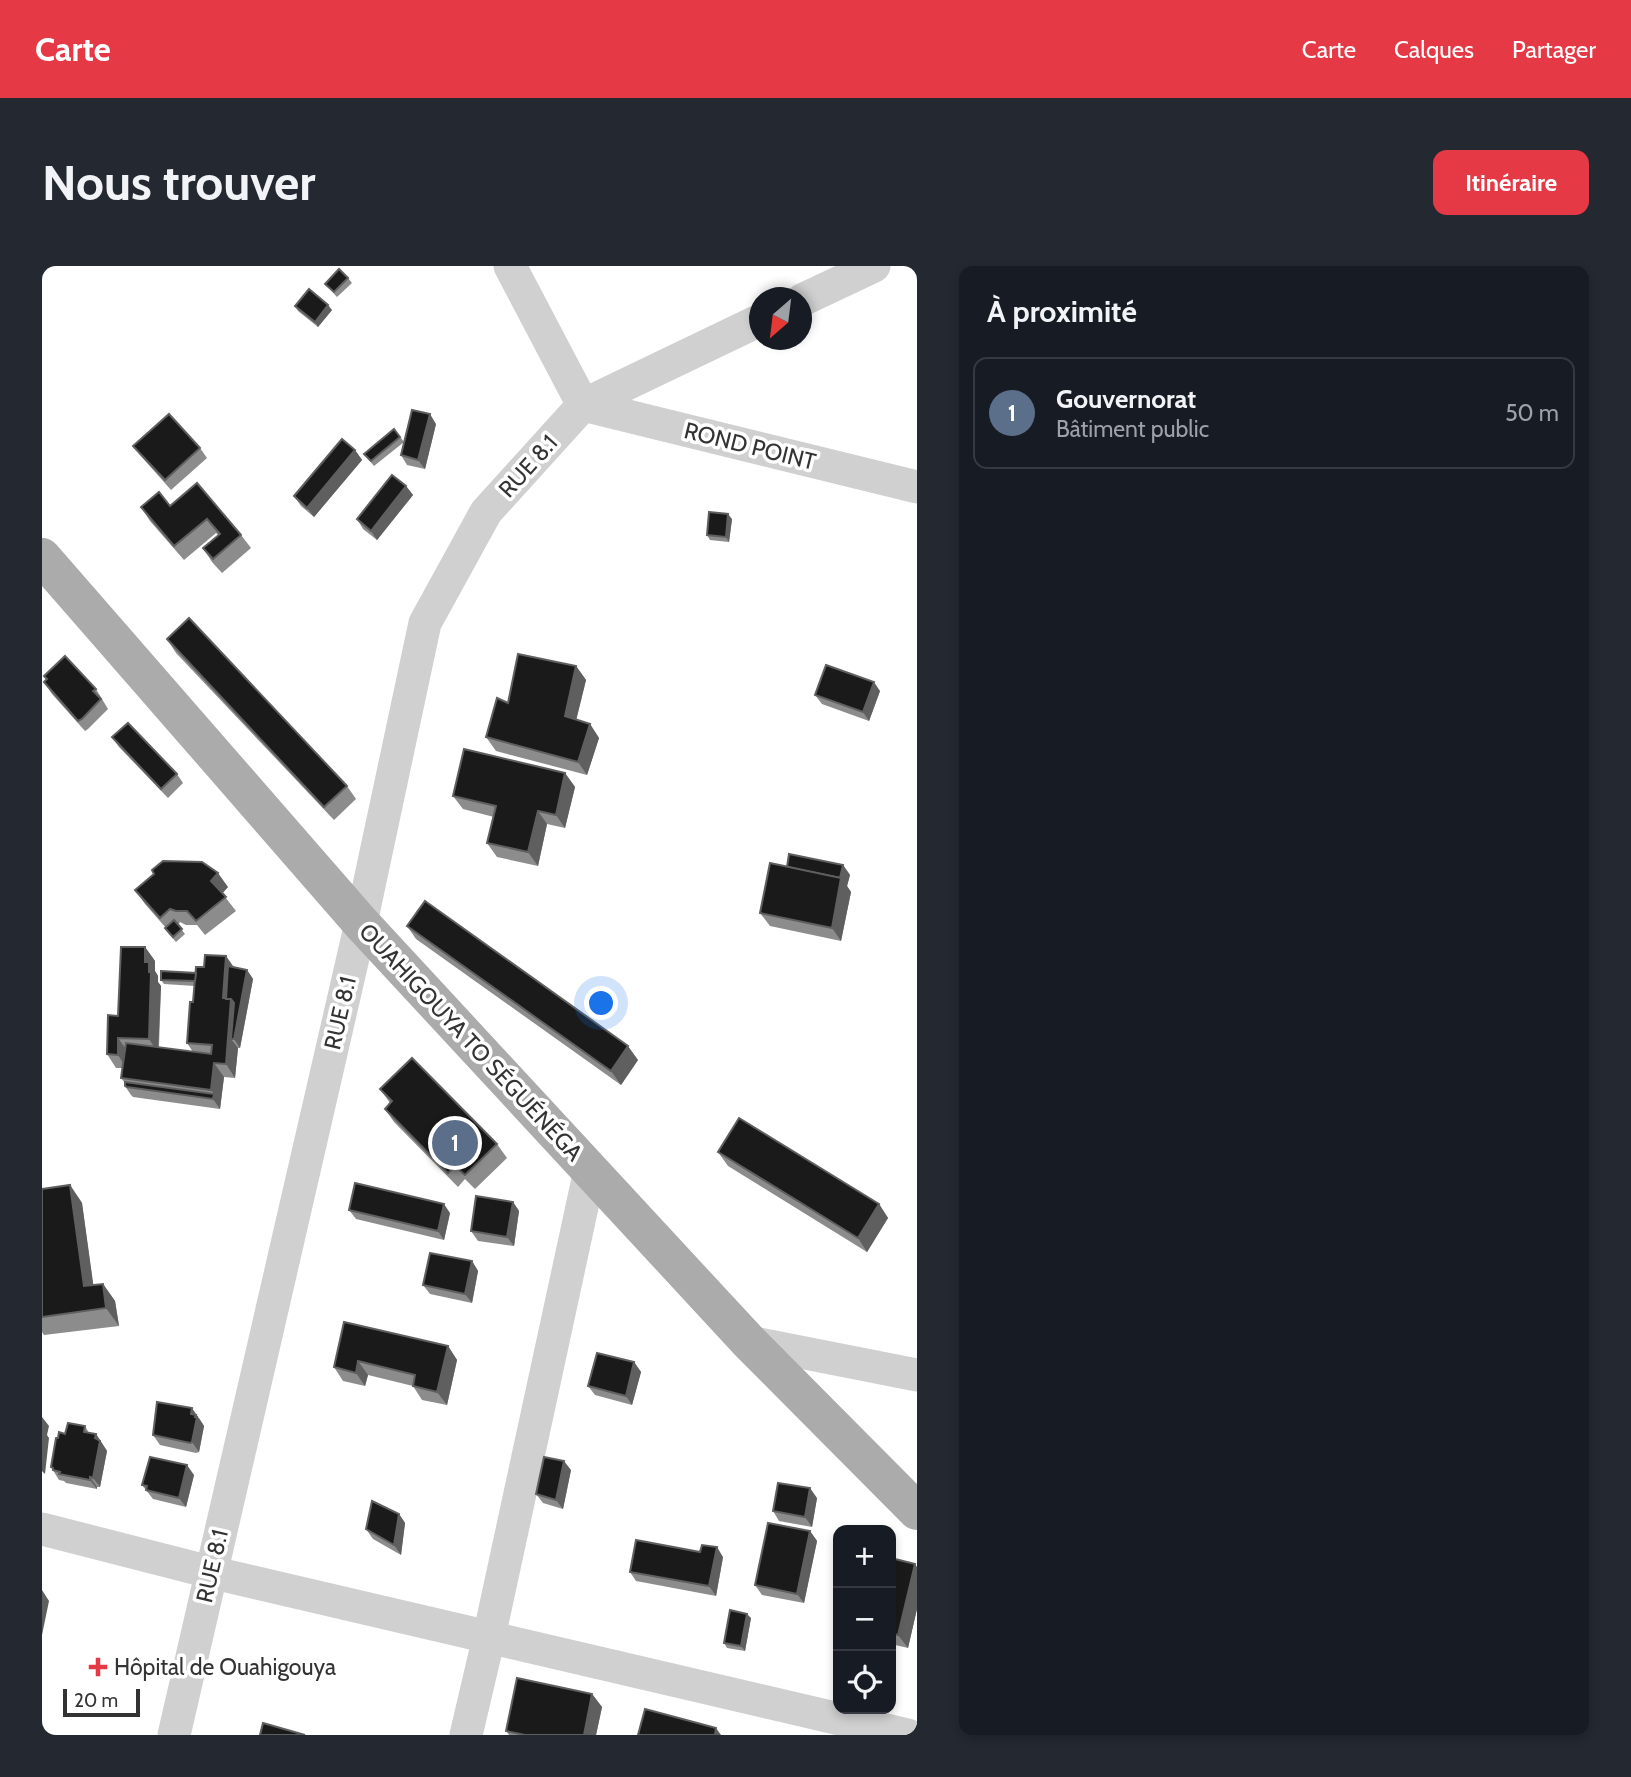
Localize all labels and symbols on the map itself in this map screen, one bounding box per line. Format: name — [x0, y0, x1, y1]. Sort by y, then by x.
north arrow — [749, 287, 812, 350]
street label: ROND POINT — [681, 416, 819, 476]
street label: RUE 8.1 — [493, 429, 563, 503]
street label: OUAHIGOUYA TO SÉGUÉNÉGA — [353, 917, 589, 1167]
street label: RUE 8.1 — [318, 974, 362, 1052]
your location — [584, 986, 618, 1020]
pin: 1 — [432, 1117, 478, 1169]
street label: RUE 8.1 — [190, 1527, 234, 1605]
place label: Hôpital de Ouahigouya — [114, 1653, 336, 1681]
marker: Hôpital de Ouahigouya — [88, 1657, 108, 1677]
scale bar — [63, 1686, 140, 1718]

